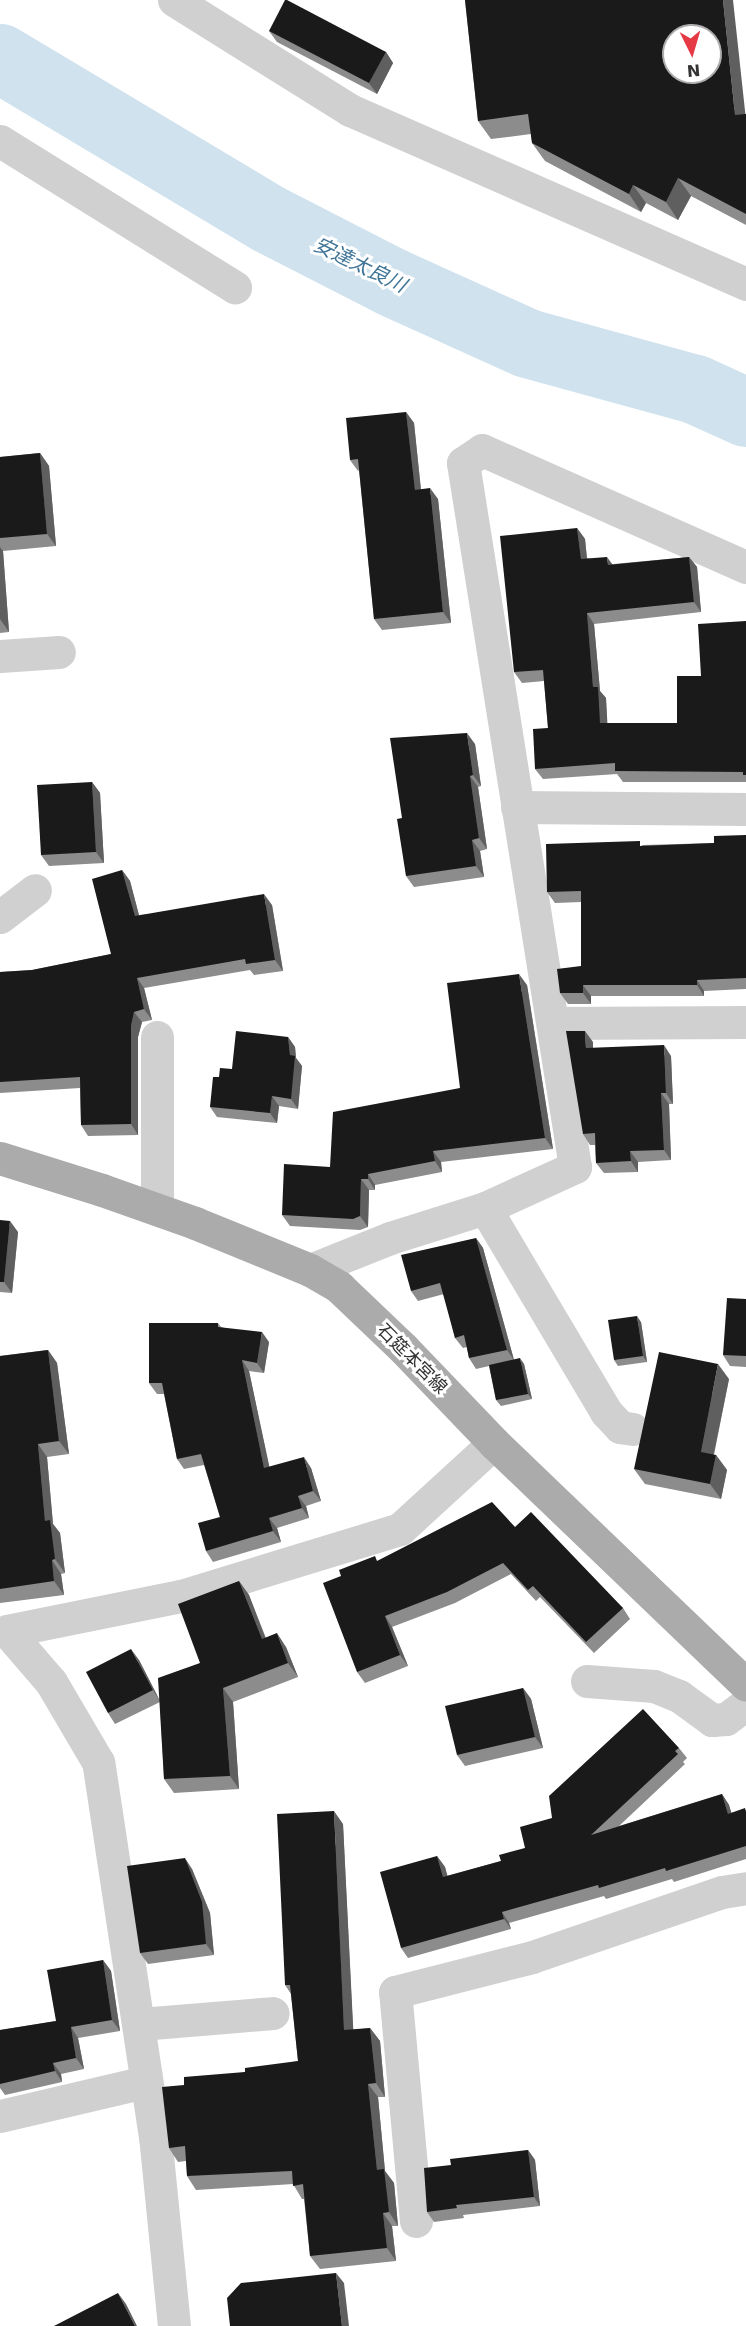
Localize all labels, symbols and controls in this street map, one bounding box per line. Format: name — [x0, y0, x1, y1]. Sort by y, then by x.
north arrow — [662, 24, 722, 84]
text: N — [686, 60, 701, 80]
water label: 安達太良川 — [310, 232, 410, 298]
street label: 石筵本宮線 — [373, 1320, 451, 1398]

